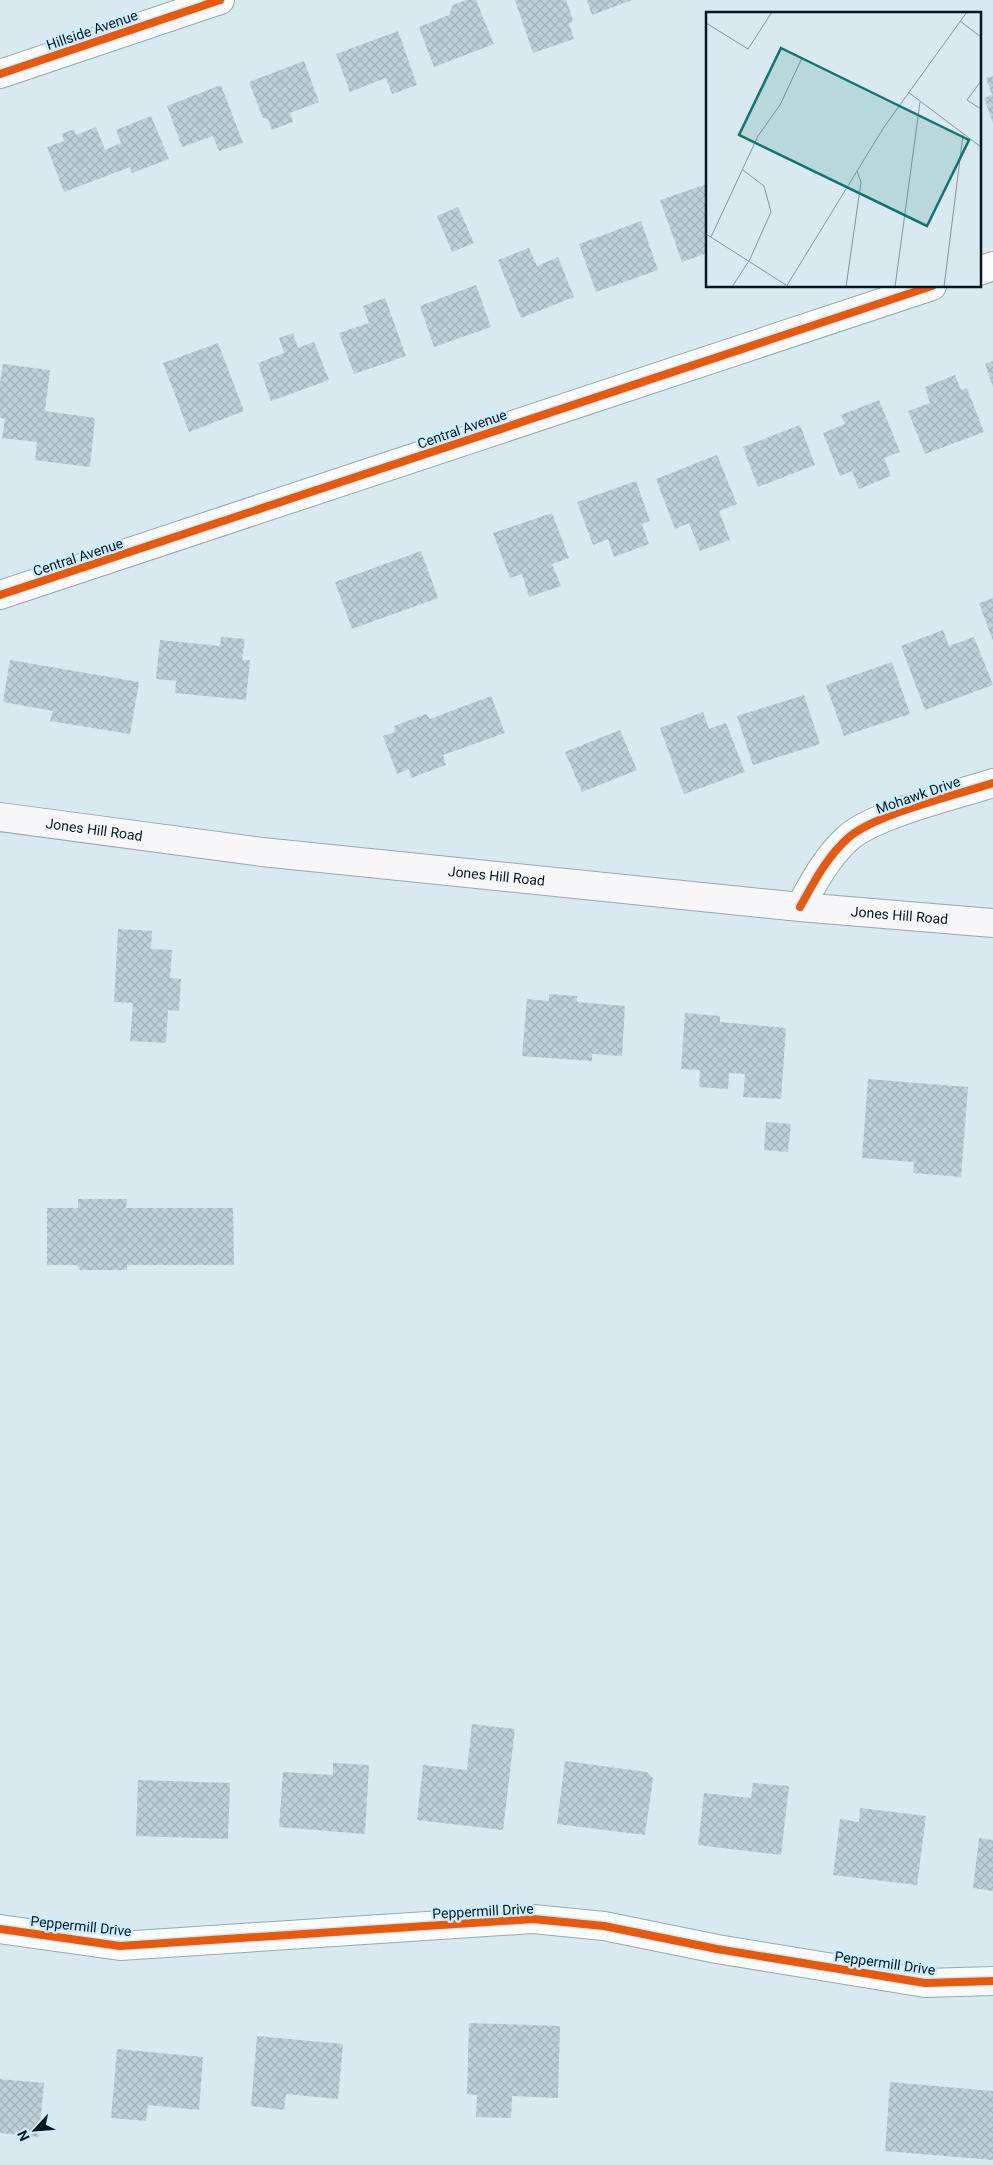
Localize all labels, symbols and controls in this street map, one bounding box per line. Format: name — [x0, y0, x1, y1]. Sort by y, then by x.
street label: Hillside Avenue — [44, 7, 140, 53]
inset map — [706, 12, 980, 288]
street label: Central Avenue — [415, 406, 509, 452]
street label: Central Avenue — [31, 535, 125, 579]
street label: Mohawk Drive — [874, 773, 962, 817]
street label: Jones Hill Road — [45, 815, 144, 844]
street label: Jones Hill Road — [447, 863, 546, 889]
street label: Jones Hill Road — [850, 903, 949, 927]
street label: Peppermill Drive — [432, 1900, 534, 1922]
street label: Peppermill Drive — [30, 1913, 132, 1939]
street label: Peppermill Drive — [834, 1948, 936, 1978]
north arrow — [10, 2105, 60, 2155]
text: N — [14, 2128, 33, 2144]

